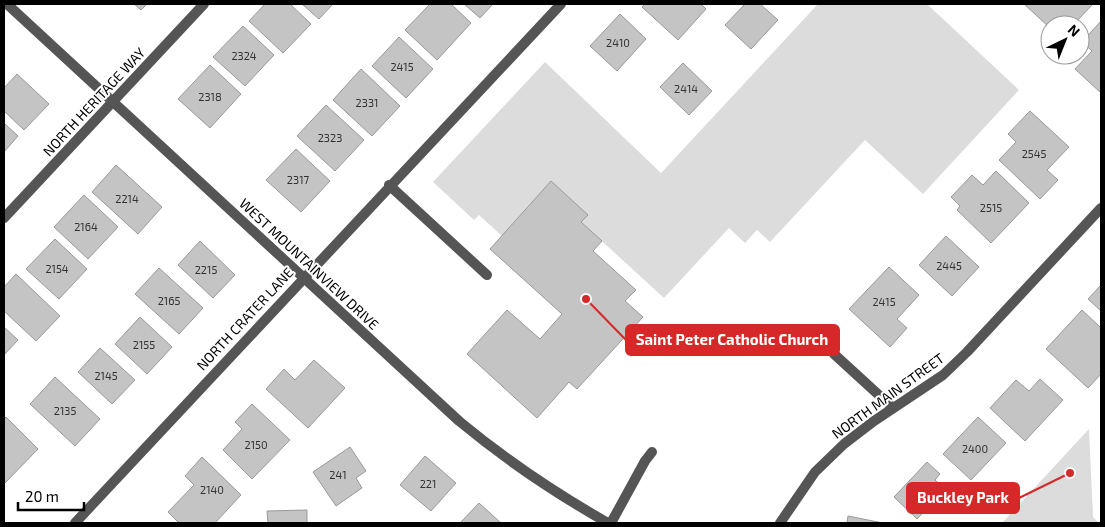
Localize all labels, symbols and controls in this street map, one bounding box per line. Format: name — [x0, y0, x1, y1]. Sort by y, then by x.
north arrow — [1040, 15, 1090, 65]
text: N — [1065, 20, 1084, 40]
house number: 2410 — [606, 36, 630, 49]
street label: NORTH HERITAGE WAY — [39, 44, 148, 159]
house number: 2324 — [231, 49, 257, 62]
house number: 2415 — [390, 60, 414, 73]
house number: 2414 — [674, 82, 698, 95]
house number: 2318 — [198, 90, 222, 103]
house number: 2331 — [356, 96, 378, 109]
house number: 2323 — [318, 131, 342, 144]
house number: 2545 — [1022, 147, 1046, 160]
house number: 2317 — [287, 173, 310, 186]
house number: 2214 — [115, 192, 139, 205]
street label: WEST MOUNTAINVIEW DRIVE — [236, 195, 383, 333]
house number: 2515 — [980, 201, 1002, 214]
house number: 2164 — [74, 220, 98, 233]
house number: 2445 — [936, 259, 962, 272]
house number: 2154 — [45, 262, 69, 275]
house number: 2215 — [195, 263, 217, 276]
street label: NORTH CRATER LANE — [193, 264, 297, 374]
house number: 2165 — [158, 294, 180, 307]
house number: 2415 — [872, 295, 896, 308]
callout: Saint Peter Catholic Church — [626, 325, 839, 355]
text: Saint Peter Catholic Church — [636, 330, 828, 348]
house number: 2155 — [133, 338, 155, 351]
street label: NORTH MAIN STREET — [828, 349, 947, 442]
house number: 2145 — [94, 369, 118, 382]
house number: 2135 — [54, 404, 76, 417]
house number: 2150 — [244, 438, 268, 451]
house number: 2400 — [962, 442, 988, 455]
house number: 241 — [329, 468, 347, 481]
house number: 221 — [420, 477, 436, 490]
scale bar — [18, 480, 84, 512]
house number: 2140 — [200, 483, 224, 496]
callout: Buckley Park — [907, 483, 1019, 513]
text: 20 m — [25, 487, 59, 505]
text: Buckley Park — [917, 488, 1009, 507]

